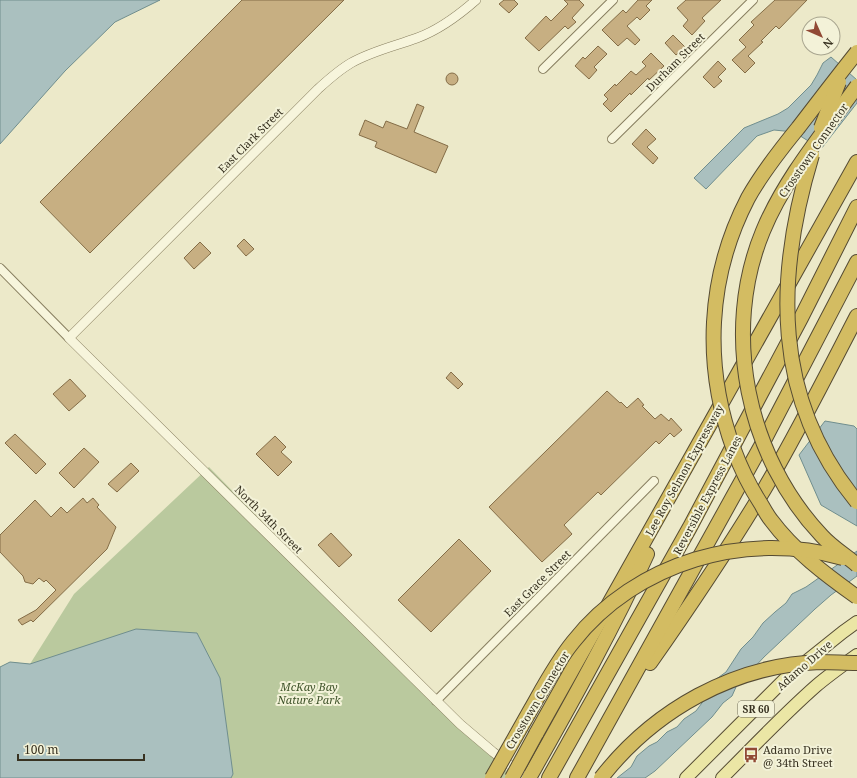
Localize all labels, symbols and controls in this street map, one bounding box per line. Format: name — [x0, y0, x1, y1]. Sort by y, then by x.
north arrow — [801, 16, 841, 56]
street label: Durham Street — [642, 29, 708, 95]
text: N — [820, 35, 837, 52]
street label: Crosstown Connector — [775, 99, 852, 200]
street label: East Clark Street — [214, 104, 286, 176]
street label: Lee Roy Selmon Expressway — [641, 401, 727, 539]
street label: Reversible Express Lanes — [669, 433, 745, 557]
street label: North 34th Street — [232, 482, 306, 556]
street label: East Grace Street — [500, 546, 574, 620]
street label: Adamo Drive — [773, 637, 835, 693]
street label: Crosstown Connector — [502, 648, 573, 752]
park label: McKay Bay Nature Park — [276, 679, 341, 707]
road number: SR 60 — [738, 701, 774, 717]
scale bar — [18, 736, 144, 762]
text: 100 m — [24, 741, 59, 758]
place label: Adamo Drive @ 34th Street — [763, 742, 833, 770]
bus stop icon: Adamo Drive @ 34th Street — [742, 746, 760, 764]

